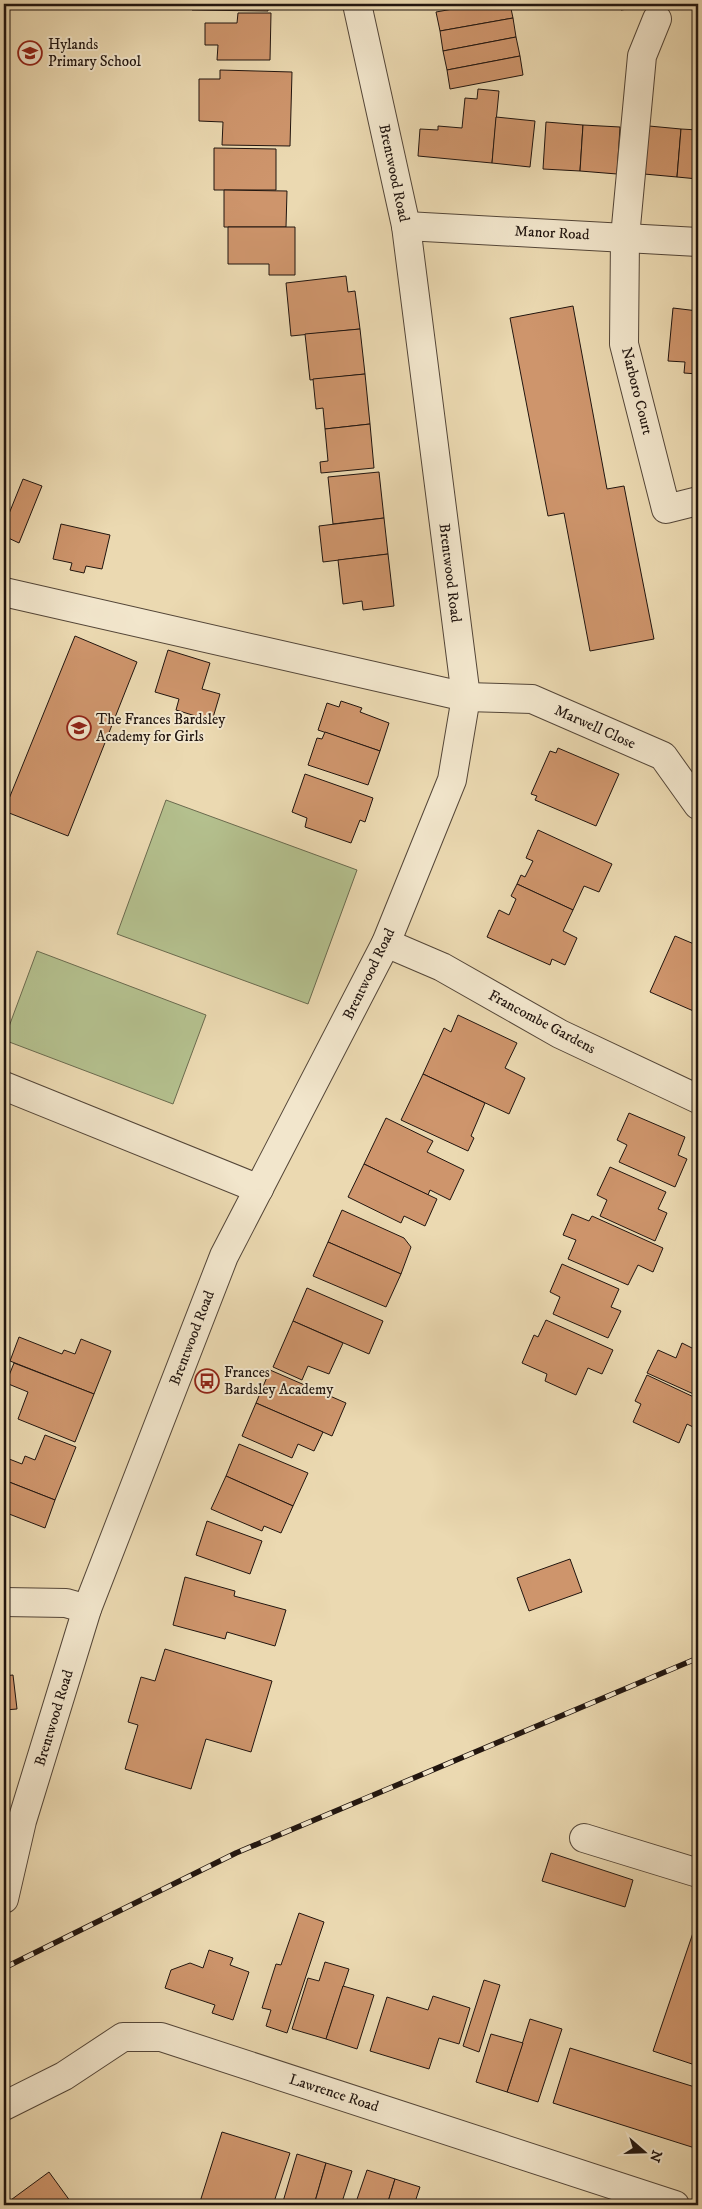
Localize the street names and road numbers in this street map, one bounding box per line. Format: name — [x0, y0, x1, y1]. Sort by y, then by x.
street label: Brentwood Road — [374, 122, 414, 224]
street label: Manor Road — [514, 222, 590, 244]
street label: Narboro Court — [617, 345, 657, 437]
street label: Brentwood Road — [434, 522, 466, 624]
street label: Marwell Close — [552, 701, 638, 753]
street label: Brentwood Road — [339, 925, 400, 1023]
street label: Francombe Gardens — [485, 986, 599, 1058]
street label: Brentwood Road — [165, 1288, 219, 1388]
street label: Brentwood Road — [30, 1667, 78, 1768]
street label: Lawrence Road — [287, 2070, 382, 2117]

